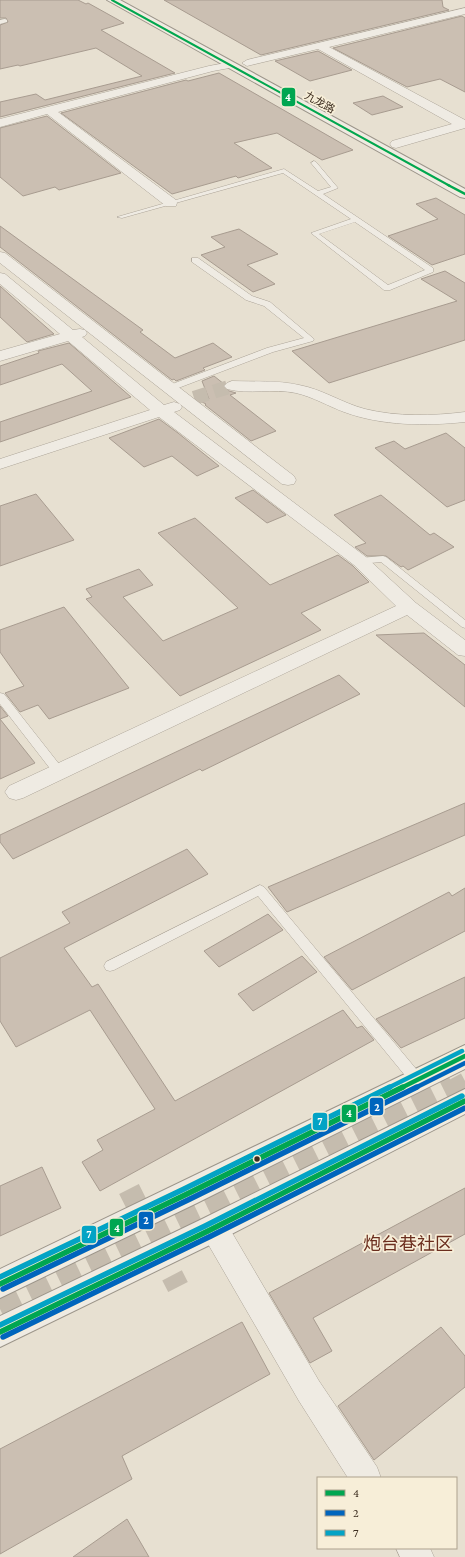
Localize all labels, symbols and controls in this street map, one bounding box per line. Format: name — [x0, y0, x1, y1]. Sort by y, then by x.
line badge: 4 — [281, 87, 296, 107]
street label: 九龙路 — [303, 89, 337, 115]
text: 4 — [285, 91, 291, 103]
line badge: 2 — [369, 1097, 384, 1116]
text: 2 — [374, 1101, 380, 1113]
line badge: 4 — [341, 1104, 357, 1123]
text: 4 — [346, 1107, 352, 1119]
line badge: 7 — [312, 1112, 328, 1131]
text: 7 — [317, 1115, 323, 1127]
unlabelled marker — [252, 1154, 262, 1164]
line badge: 2 — [138, 1211, 154, 1230]
text: 2 — [143, 1214, 149, 1226]
line badge: 4 — [109, 1218, 124, 1237]
text: 4 — [114, 1222, 120, 1234]
line badge: 7 — [81, 1225, 97, 1244]
text: 7 — [86, 1228, 92, 1240]
district label: 炮台巷社区 — [363, 1234, 453, 1254]
legend — [317, 1477, 457, 1549]
text: 4 — [353, 1486, 359, 1500]
text: 2 — [353, 1506, 359, 1520]
text: 7 — [353, 1526, 359, 1540]

